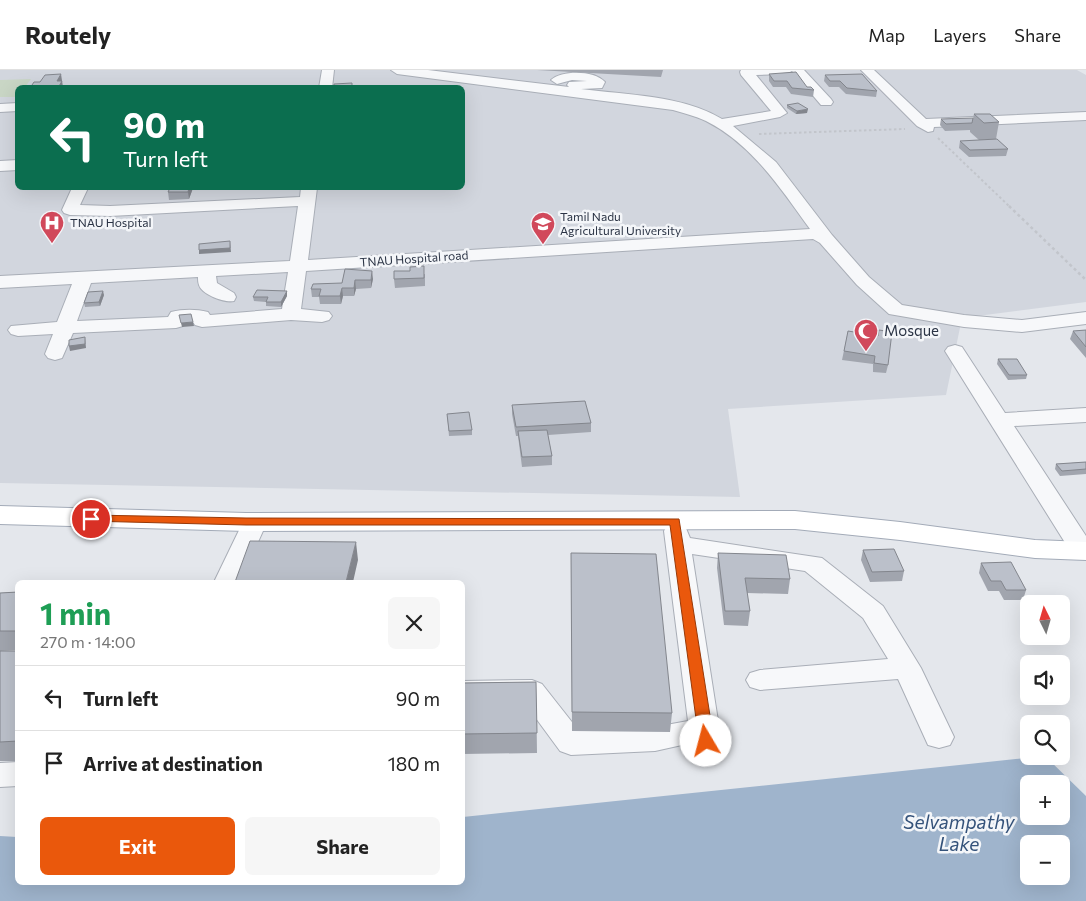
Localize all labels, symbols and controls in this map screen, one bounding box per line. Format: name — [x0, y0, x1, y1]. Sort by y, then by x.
text: Routely — [25, 20, 111, 49]
text: Map — [868, 24, 905, 46]
text: Layers — [933, 24, 986, 46]
text: Share — [1014, 24, 1061, 46]
text: 90 m — [123, 102, 205, 145]
icon: left — [40, 105, 105, 170]
text: Turn left — [123, 145, 208, 172]
place label: Tamil Nadu Agricultural University — [560, 209, 681, 237]
hospital icon: TNAU Hospital — [39, 210, 65, 244]
school or university icon: Tamil Nadu Agricultural University — [530, 211, 556, 245]
place label: TNAU Hospital — [70, 215, 152, 229]
street label: TNAU Hospital road — [359, 247, 469, 269]
mosque icon: Mosque — [853, 318, 879, 352]
place label: Mosque — [884, 321, 939, 339]
pin — [70, 498, 112, 540]
icon: arrive — [77, 505, 105, 533]
text: 1 min — [40, 594, 111, 631]
north arrow — [1020, 595, 1070, 645]
map controls — [1020, 595, 1070, 885]
button: close — [388, 597, 440, 649]
text: 270 m · 14:00 — [40, 632, 136, 651]
button: sound — [1020, 655, 1070, 705]
icon: left — [40, 684, 68, 712]
text: Turn left — [83, 687, 158, 710]
text: 90 m — [396, 687, 440, 710]
position arrow — [679, 714, 731, 766]
button: search — [1020, 715, 1070, 765]
icon: arrive — [40, 749, 68, 777]
text: Arrive at destination — [83, 752, 263, 775]
text: 180 m — [388, 752, 440, 775]
button: + — [1020, 775, 1070, 825]
water label: Selvampathy Lake — [903, 810, 1016, 855]
button: Exit — [40, 817, 235, 875]
button: Share — [245, 817, 440, 875]
button: − — [1020, 835, 1070, 885]

